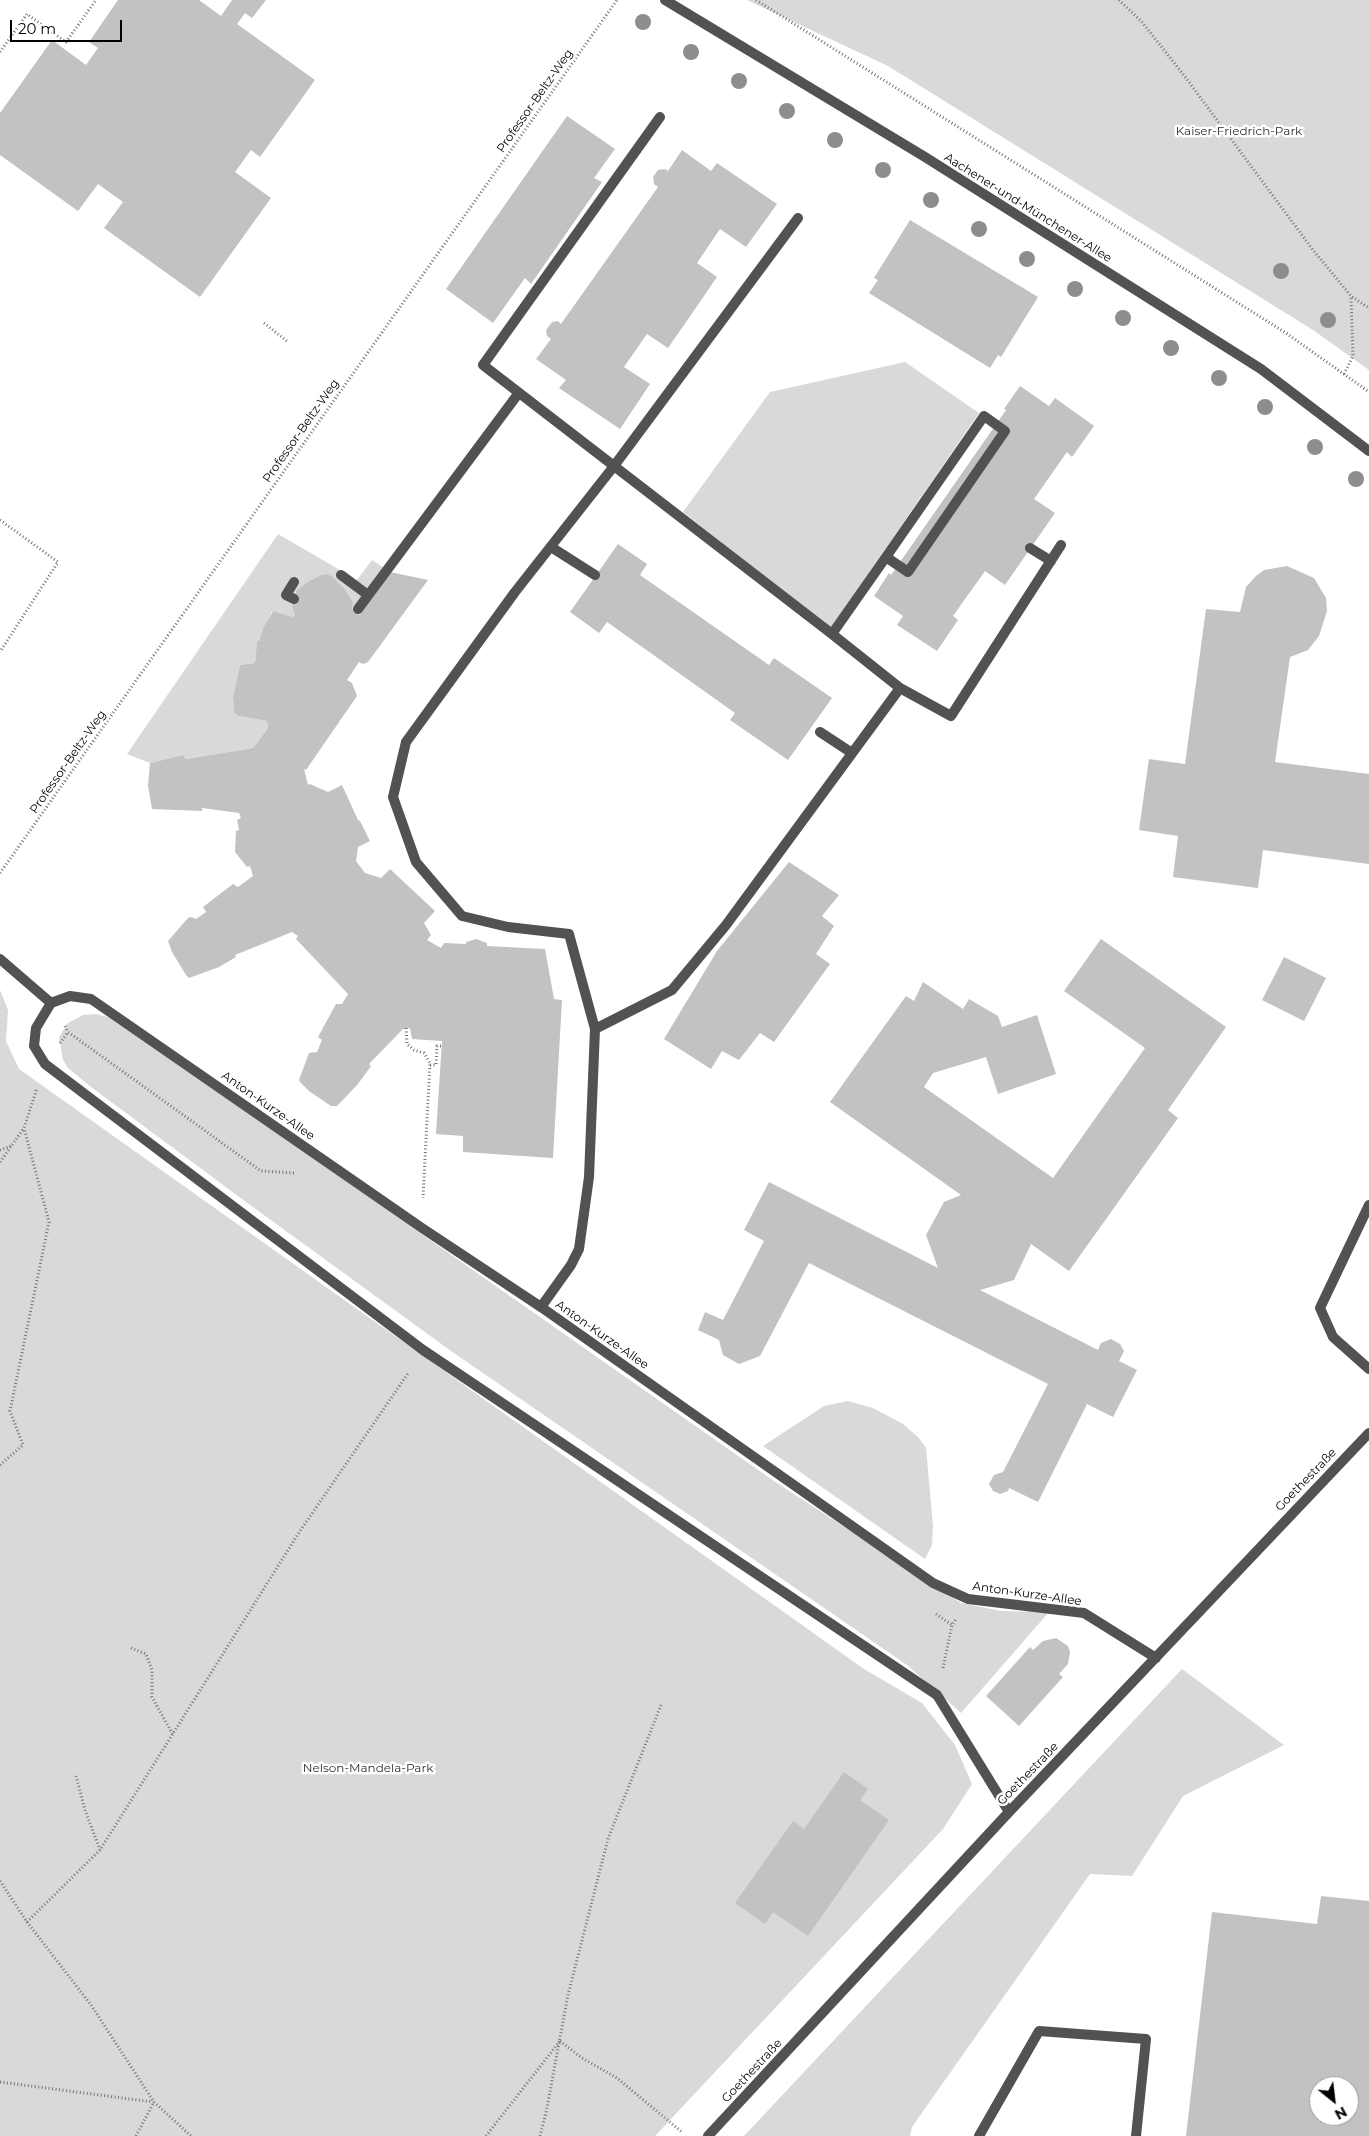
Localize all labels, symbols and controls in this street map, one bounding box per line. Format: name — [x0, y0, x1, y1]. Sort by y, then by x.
scale bar — [12, 10, 125, 42]
text: 20 m — [18, 19, 56, 38]
street label: Professor-Beltz-Weg — [494, 47, 576, 155]
park label: Kaiser-Friedrich-Park — [1176, 124, 1302, 138]
street label: Aachener-und-Münchener-Allee — [942, 150, 1114, 266]
street label: Professor-Beltz-Weg — [260, 377, 342, 485]
street label: Professor-Beltz-Weg — [27, 708, 109, 816]
street label: Anton-Kurze-Allee — [219, 1069, 317, 1143]
street label: Anton-Kurze-Allee — [553, 1298, 651, 1372]
street label: Goethestraße — [1272, 1446, 1340, 1514]
street label: Anton-Kurze-Allee — [971, 1579, 1083, 1609]
street label: Goethestraße — [994, 1740, 1062, 1808]
park label: Nelson-Mandela-Park — [303, 1761, 433, 1775]
street label: Goethestraße — [719, 2036, 785, 2106]
north arrow — [1309, 2076, 1359, 2126]
text: N — [1331, 2103, 1350, 2124]

